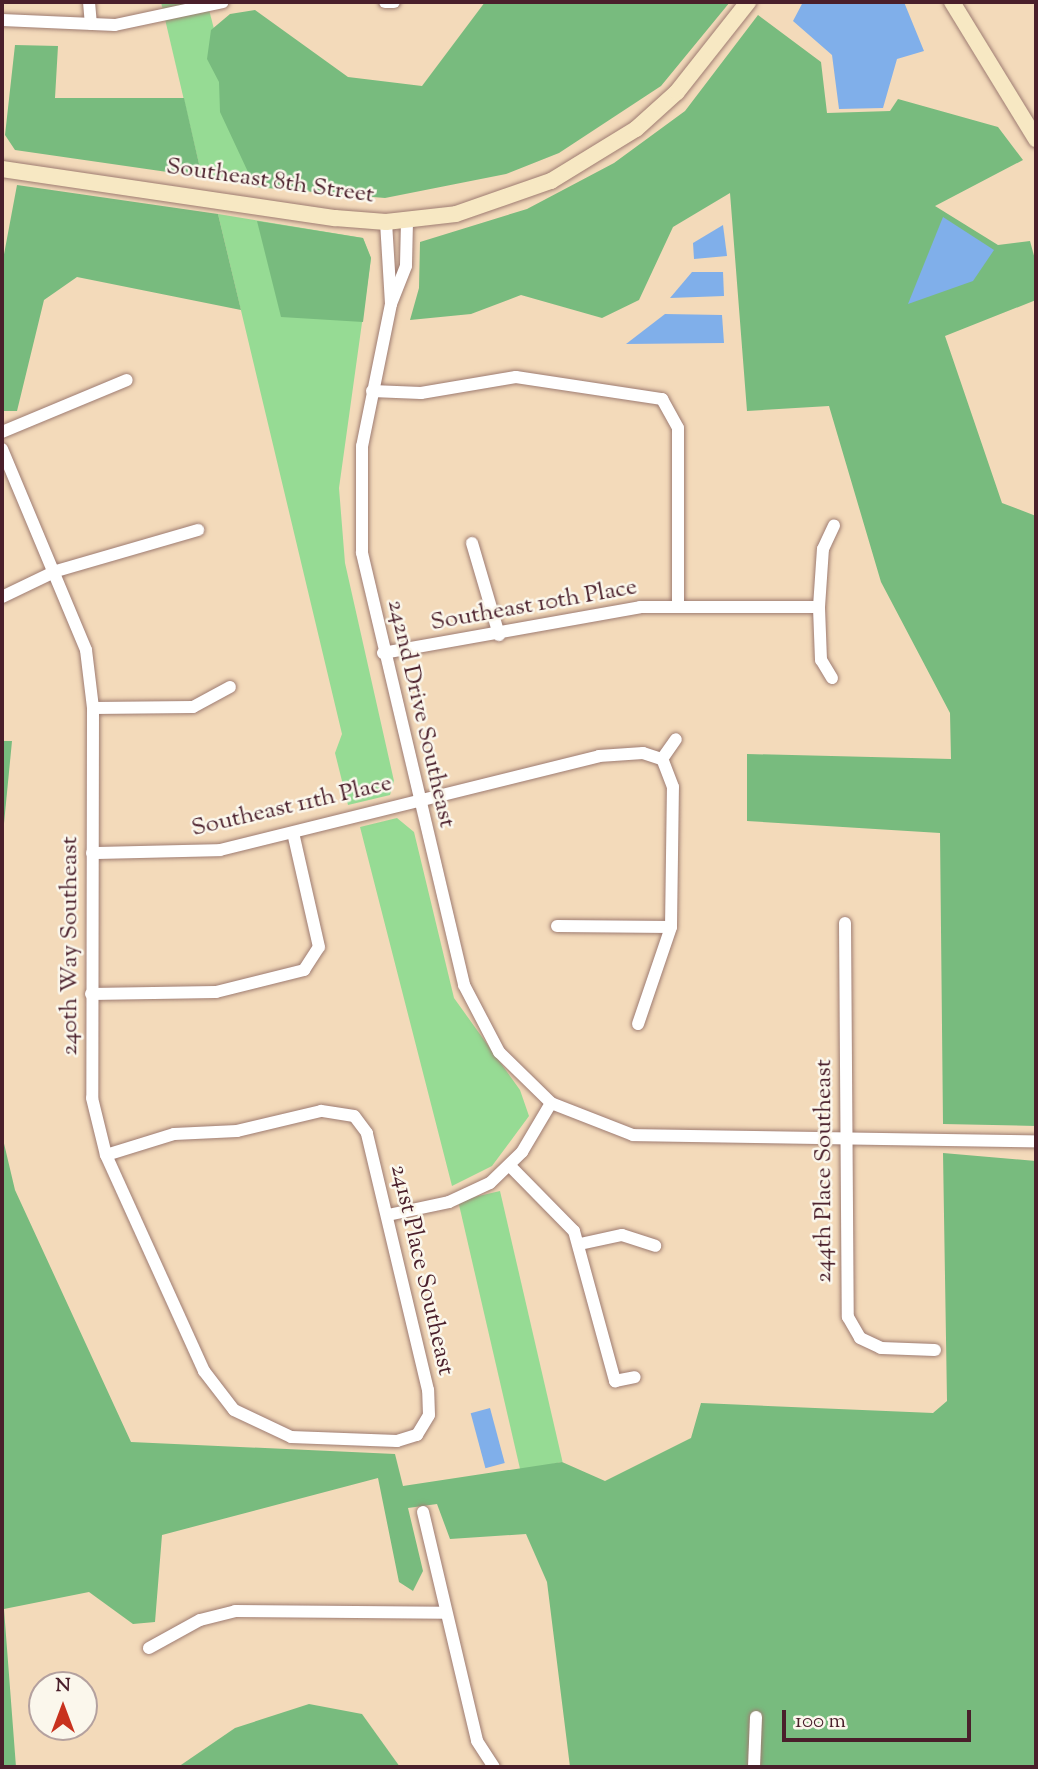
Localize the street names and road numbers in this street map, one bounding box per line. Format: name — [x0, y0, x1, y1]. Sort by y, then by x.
street label: Southeast 8th Street — [164, 153, 376, 211]
street label: Southeast 10th Place — [428, 574, 640, 638]
street label: 242nd Drive Southeast — [380, 597, 460, 831]
street label: Southeast 11th Place — [189, 770, 395, 844]
street label: 240th Way Southeast — [57, 836, 85, 1056]
street label: 244th Place Southeast — [811, 1059, 839, 1283]
street label: 241st Place Southeast — [383, 1162, 459, 1378]

